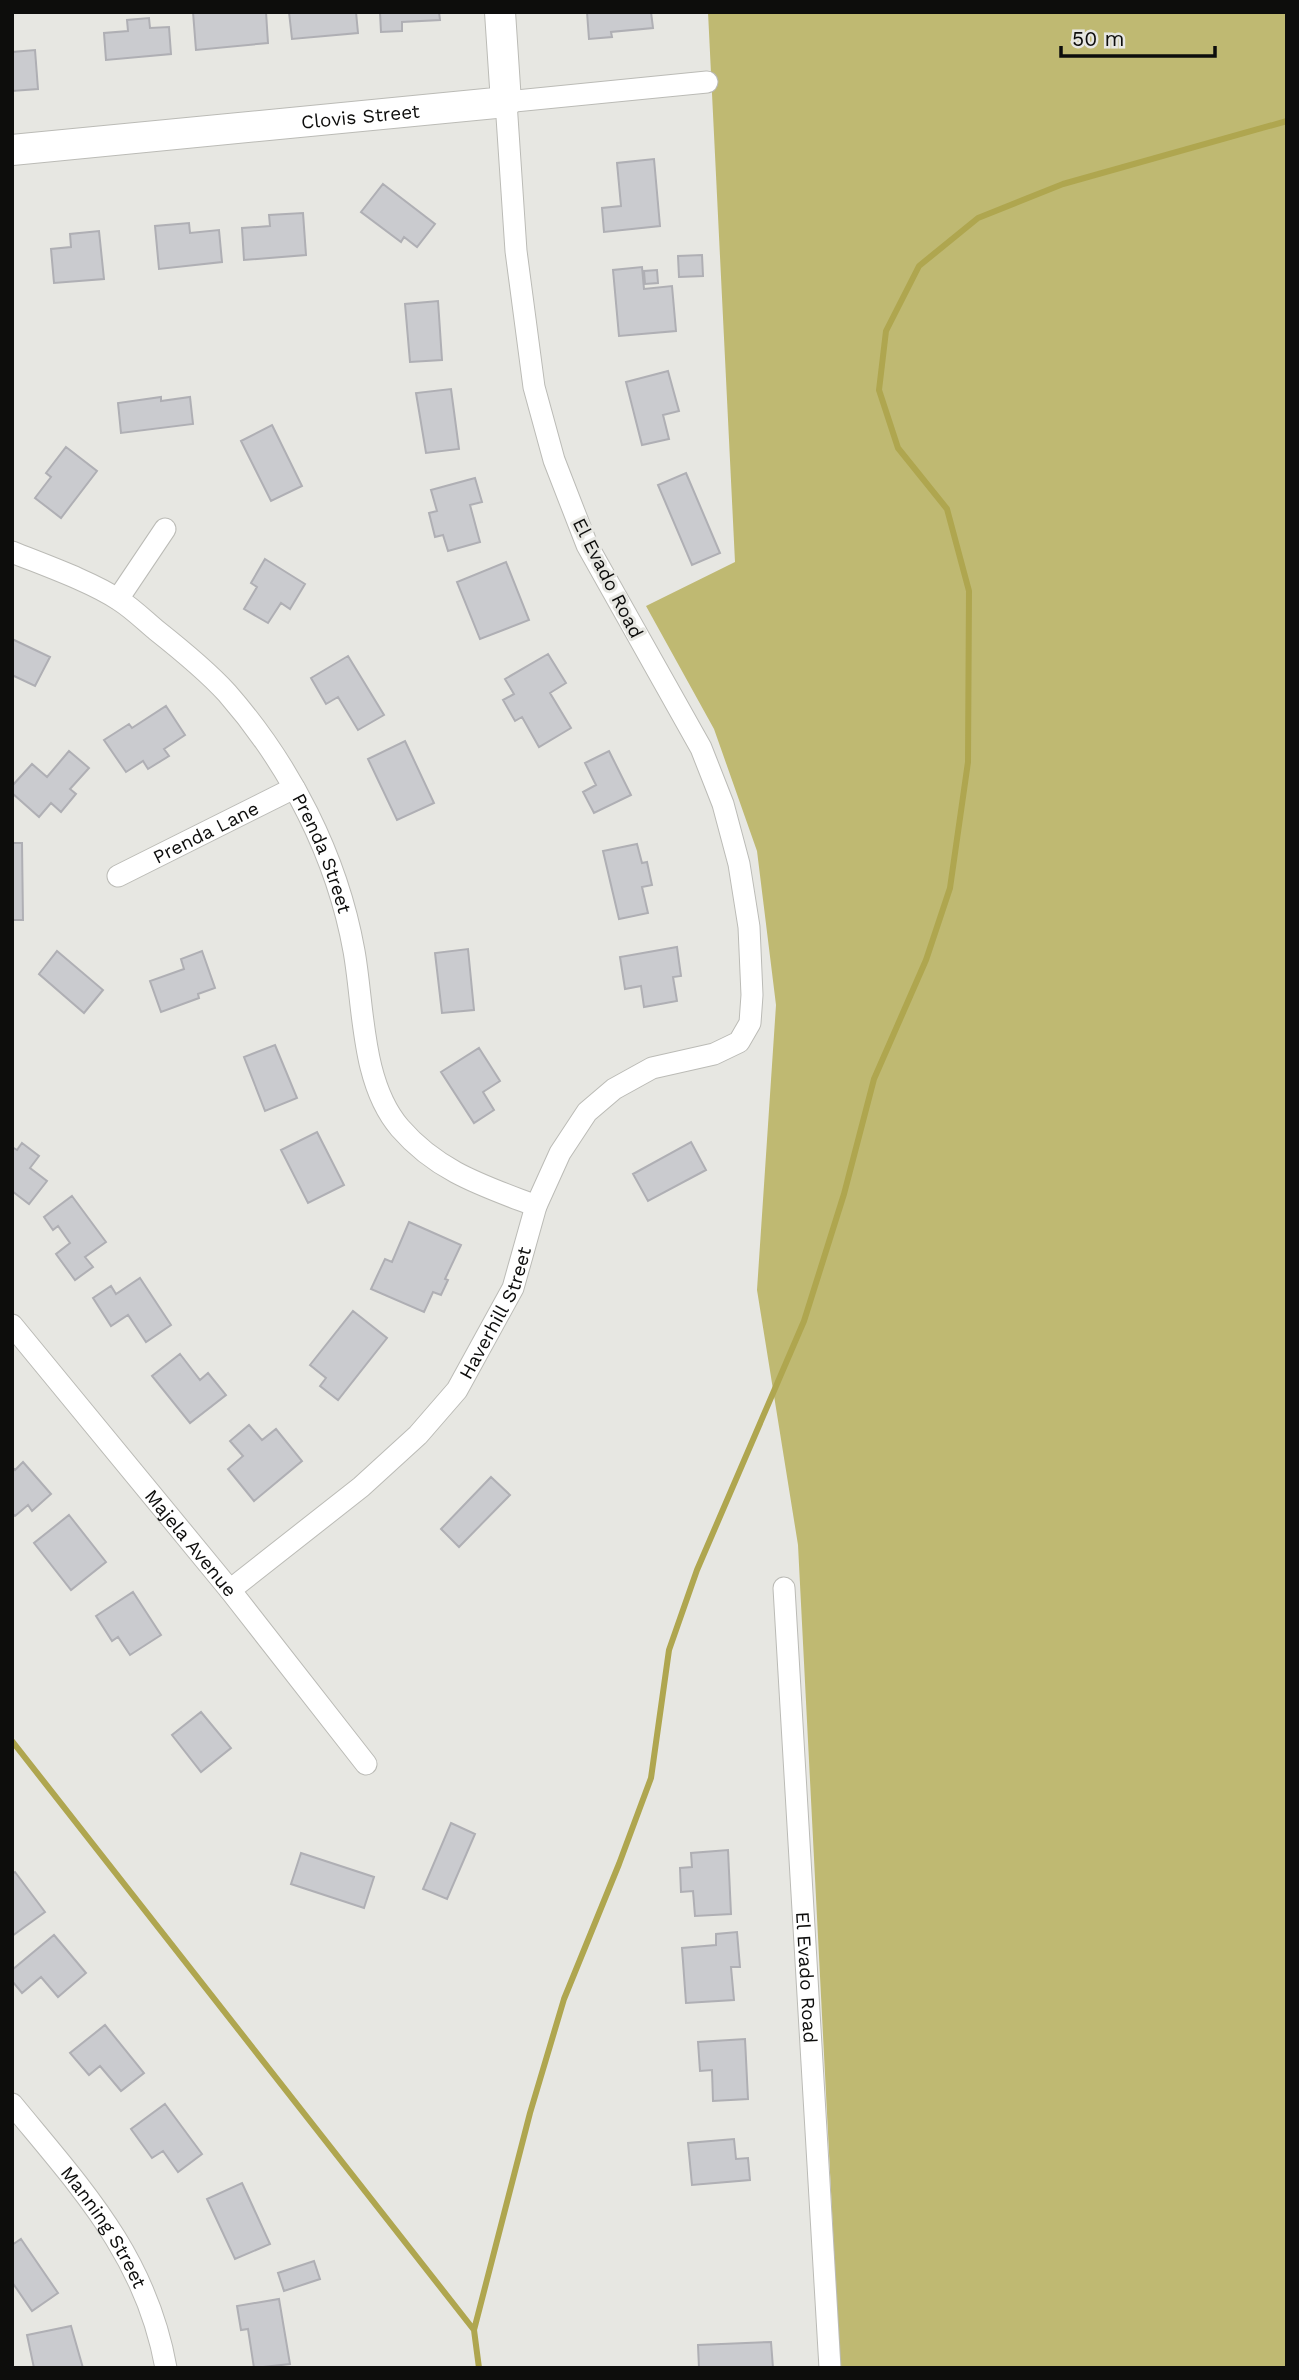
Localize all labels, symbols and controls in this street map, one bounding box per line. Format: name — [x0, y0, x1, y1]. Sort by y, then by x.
scale bar — [1061, 14, 1215, 58]
text: 50 m — [1072, 26, 1124, 51]
street label: Clovis Street — [300, 99, 421, 133]
street label: El Evado Road — [568, 514, 648, 642]
street label: Prenda Street — [288, 789, 357, 916]
street label: Prenda Lane — [149, 796, 262, 868]
street label: Haverhill Street — [454, 1244, 536, 1383]
street label: Majela Avenue — [140, 1484, 242, 1601]
street label: El Evado Road — [792, 1911, 822, 2044]
street label: Manning Street — [56, 2161, 152, 2291]

